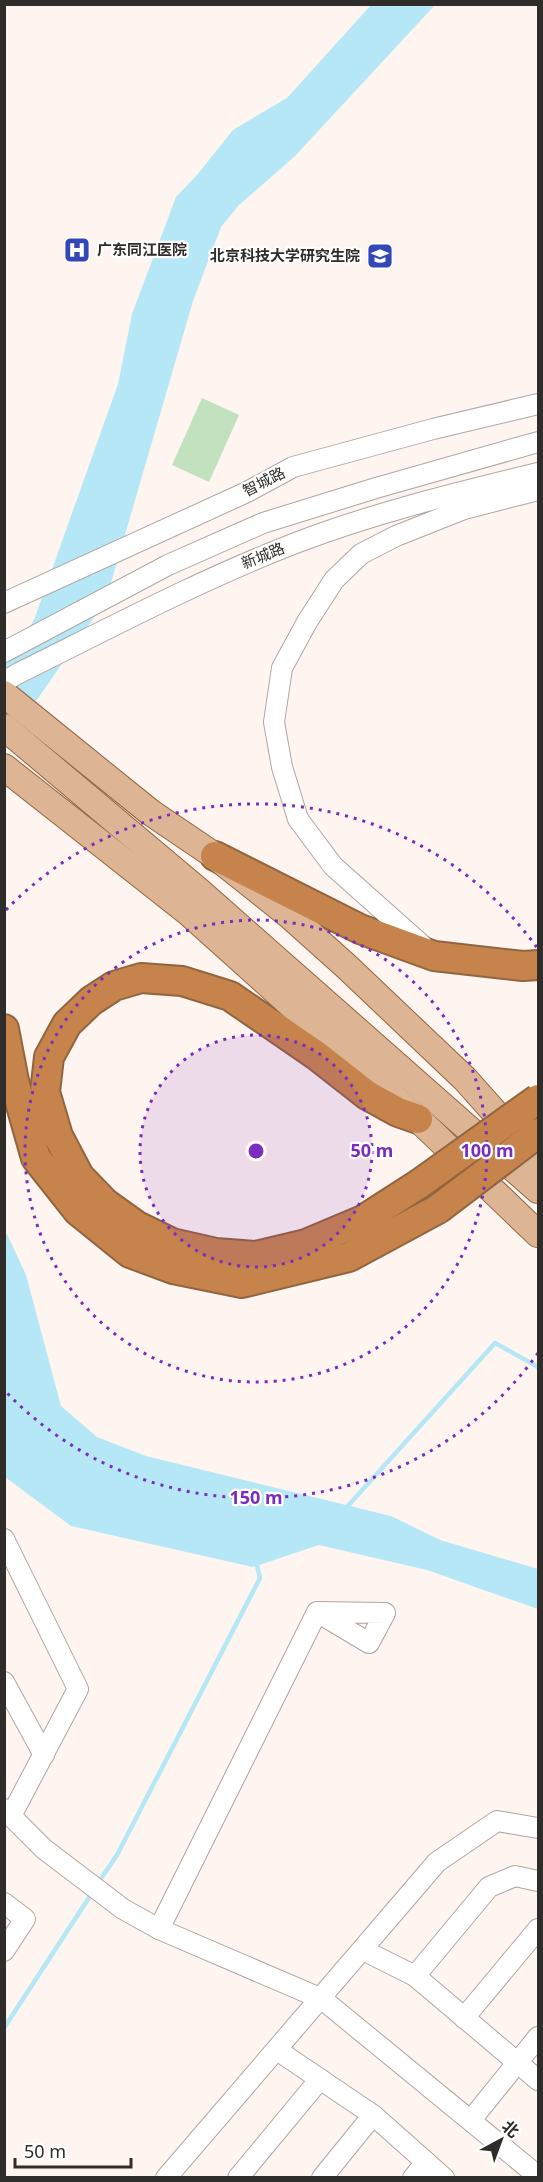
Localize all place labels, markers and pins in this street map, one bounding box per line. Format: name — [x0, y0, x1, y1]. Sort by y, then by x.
hospital icon: 广东同江医院 — [62, 235, 92, 265]
place label: 广东同江医院 — [97, 239, 187, 259]
school or university icon: 北京科技大学研究生院 — [365, 241, 395, 271]
place label: 北京科技大学研究生院 — [210, 245, 360, 265]
centre of rings — [246, 1141, 266, 1161]

